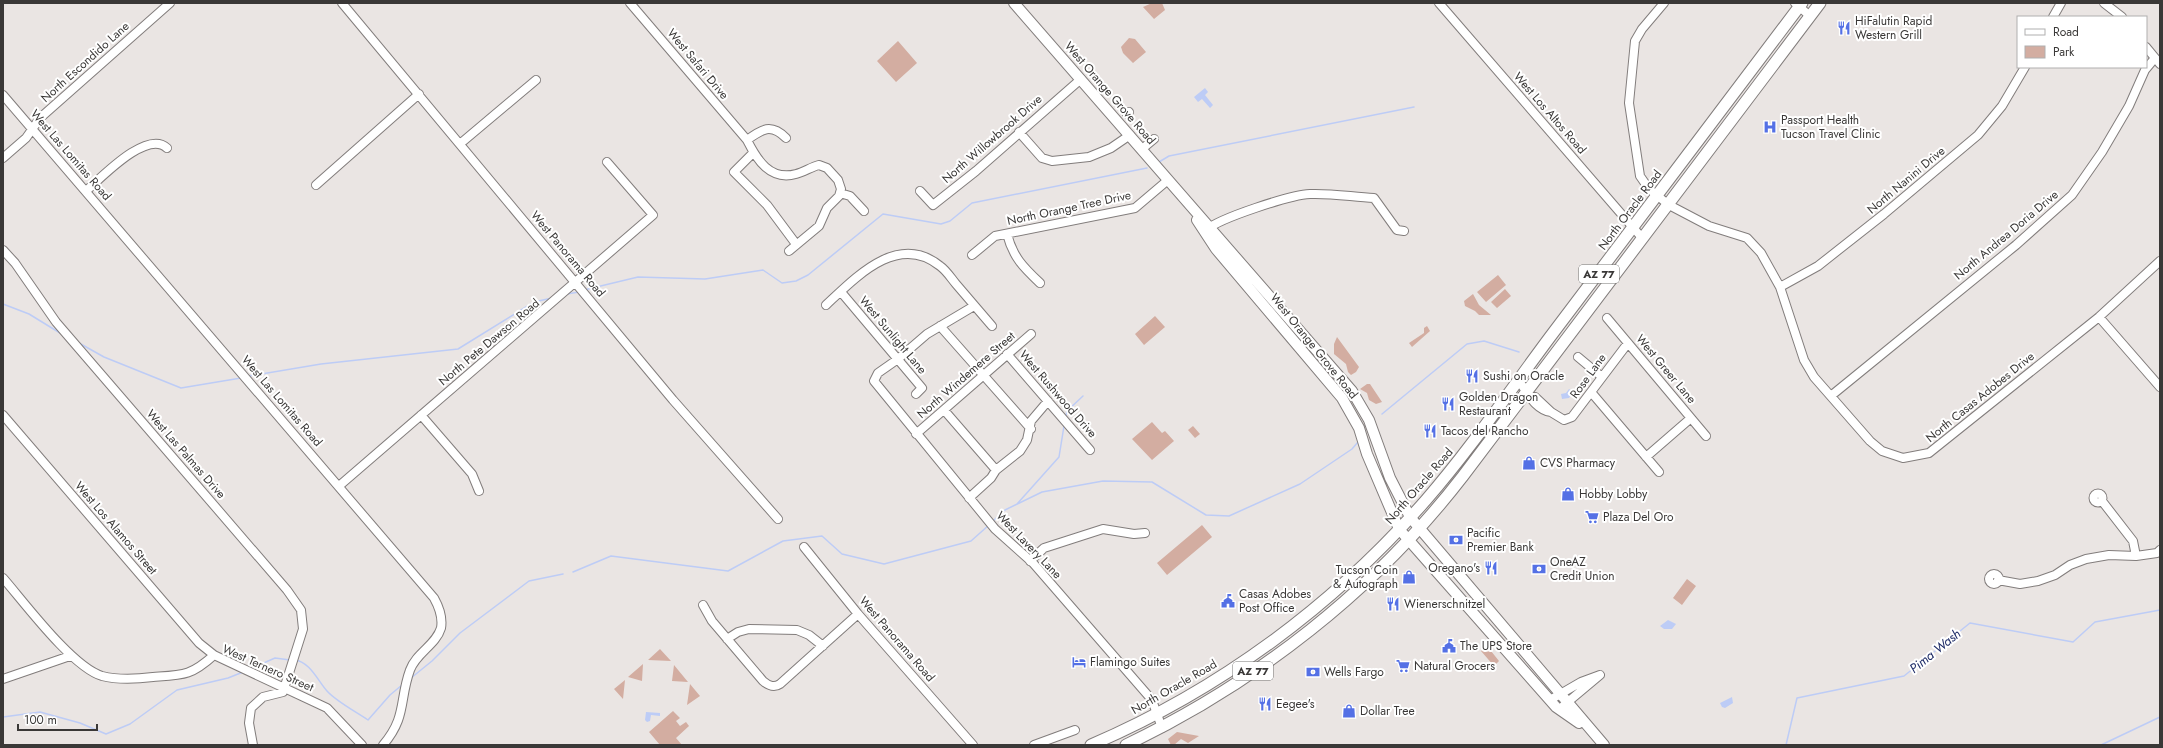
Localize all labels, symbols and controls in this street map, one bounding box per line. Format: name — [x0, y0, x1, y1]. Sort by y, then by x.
place label: HiFalutin Rapid Western Grill — [1855, 12, 1932, 44]
legend — [2017, 16, 2147, 68]
street label: North Escondido Lane — [37, 17, 133, 107]
restaurant icon: HiFalutin Rapid Western Grill — [1836, 20, 1852, 36]
text: Road — [2053, 23, 2079, 41]
street label: West Safari Drive — [663, 25, 733, 103]
street label: West Orange Grove Road — [1060, 38, 1160, 148]
text: Park — [2053, 43, 2075, 61]
street label: West Los Altos Road — [1509, 68, 1591, 158]
street label: North Willowbrook Drive — [938, 90, 1046, 188]
street label: West Las Lomitas Road — [26, 106, 116, 204]
place label: Passport Health Tucson Travel Clinic — [1781, 111, 1881, 143]
hospital icon: Passport Health Tucson Travel Clinic — [1762, 119, 1778, 135]
street label: North Nanini Drive — [1863, 142, 1949, 218]
street label: North Oracle Road — [1594, 166, 1666, 254]
street label: North Orange Tree Drive — [1005, 186, 1133, 230]
street label: North Andrea Doria Drive — [1950, 186, 2062, 284]
street label: West Panorama Road — [526, 207, 610, 301]
road number: AZ 77 — [1579, 265, 1619, 283]
street label: West Orange Grove Road — [1266, 289, 1362, 403]
street label: West Sunlight Lane — [855, 292, 931, 378]
street label: North Pete Dawson Road — [435, 294, 543, 390]
street label: North Windemere Street — [913, 327, 1019, 423]
street label: West Greer Lane — [1632, 331, 1700, 407]
street label: West Rushwood Drive — [1015, 346, 1101, 442]
street label: North Casas Adobes Drive — [1922, 347, 2038, 447]
street label: Rose Lane — [1566, 350, 1610, 402]
street label: West Las Lomitas Road — [237, 352, 327, 450]
place label: Sushi on Oracle — [1483, 367, 1564, 385]
restaurant icon: Sushi on Oracle — [1464, 368, 1480, 384]
place label: Golden Dragon Restaurant — [1459, 388, 1538, 420]
restaurant icon: Golden Dragon Restaurant — [1440, 396, 1456, 412]
street label: West Las Palmas Drive — [142, 405, 230, 503]
place label: Tacos del Rancho — [1441, 422, 1529, 440]
restaurant icon: Tacos del Rancho — [1422, 423, 1438, 439]
street label: North Oracle Road — [1381, 444, 1457, 528]
place label: CVS Pharmacy — [1540, 454, 1616, 472]
shop icon: CVS Pharmacy — [1521, 455, 1537, 471]
street label: West Los Alamos Street — [70, 477, 162, 579]
place label: Hobby Lobby — [1579, 485, 1648, 503]
shop icon: Hobby Lobby — [1560, 486, 1576, 502]
street label: West Lavery Lane — [992, 507, 1066, 583]
place label: Plaza Del Oro — [1603, 508, 1674, 526]
supermarket icon: Plaza Del Oro — [1584, 509, 1600, 525]
place label: Pacific Premier Bank — [1467, 524, 1535, 556]
bank icon: Pacific Premier Bank — [1448, 532, 1464, 548]
place label: OneAZ Credit Union — [1550, 553, 1615, 585]
place label: Oregano's — [1428, 559, 1480, 577]
restaurant icon: Oregano's — [1483, 560, 1499, 576]
place label: Tucson Coin & Autograph — [1333, 561, 1398, 593]
bank icon: OneAZ Credit Union — [1531, 561, 1547, 577]
shop icon: Tucson Coin & Autograph — [1401, 569, 1417, 585]
place label: Casas Adobes Post Office — [1239, 585, 1311, 617]
street label: West Panorama Road — [855, 592, 939, 686]
public building icon: Casas Adobes Post Office — [1220, 593, 1236, 609]
place label: Wienerschnitzel — [1404, 595, 1485, 613]
restaurant icon: Wienerschnitzel — [1385, 596, 1401, 612]
water label: Pima Wash — [1905, 624, 1965, 678]
place label: The UPS Store — [1460, 637, 1532, 655]
public building icon: The UPS Store — [1441, 638, 1457, 654]
street label: West Ternero Street — [219, 640, 317, 696]
place label: Flamingo Suites — [1090, 653, 1170, 671]
hotel icon: Flamingo Suites — [1071, 654, 1087, 670]
street label: North Oracle Road — [1128, 655, 1220, 719]
place label: Natural Grocers — [1414, 657, 1495, 675]
supermarket icon: Natural Grocers — [1395, 658, 1411, 674]
road number: AZ 77 — [1233, 662, 1273, 680]
place label: Wells Fargo — [1324, 663, 1384, 681]
bank icon: Wells Fargo — [1305, 664, 1321, 680]
place label: Eegee's — [1276, 695, 1315, 713]
restaurant icon: Eegee's — [1257, 696, 1273, 712]
place label: Dollar Tree — [1360, 702, 1415, 720]
shop icon: Dollar Tree — [1341, 703, 1357, 719]
scale bar — [18, 706, 97, 732]
text: 100 m — [24, 711, 57, 729]

